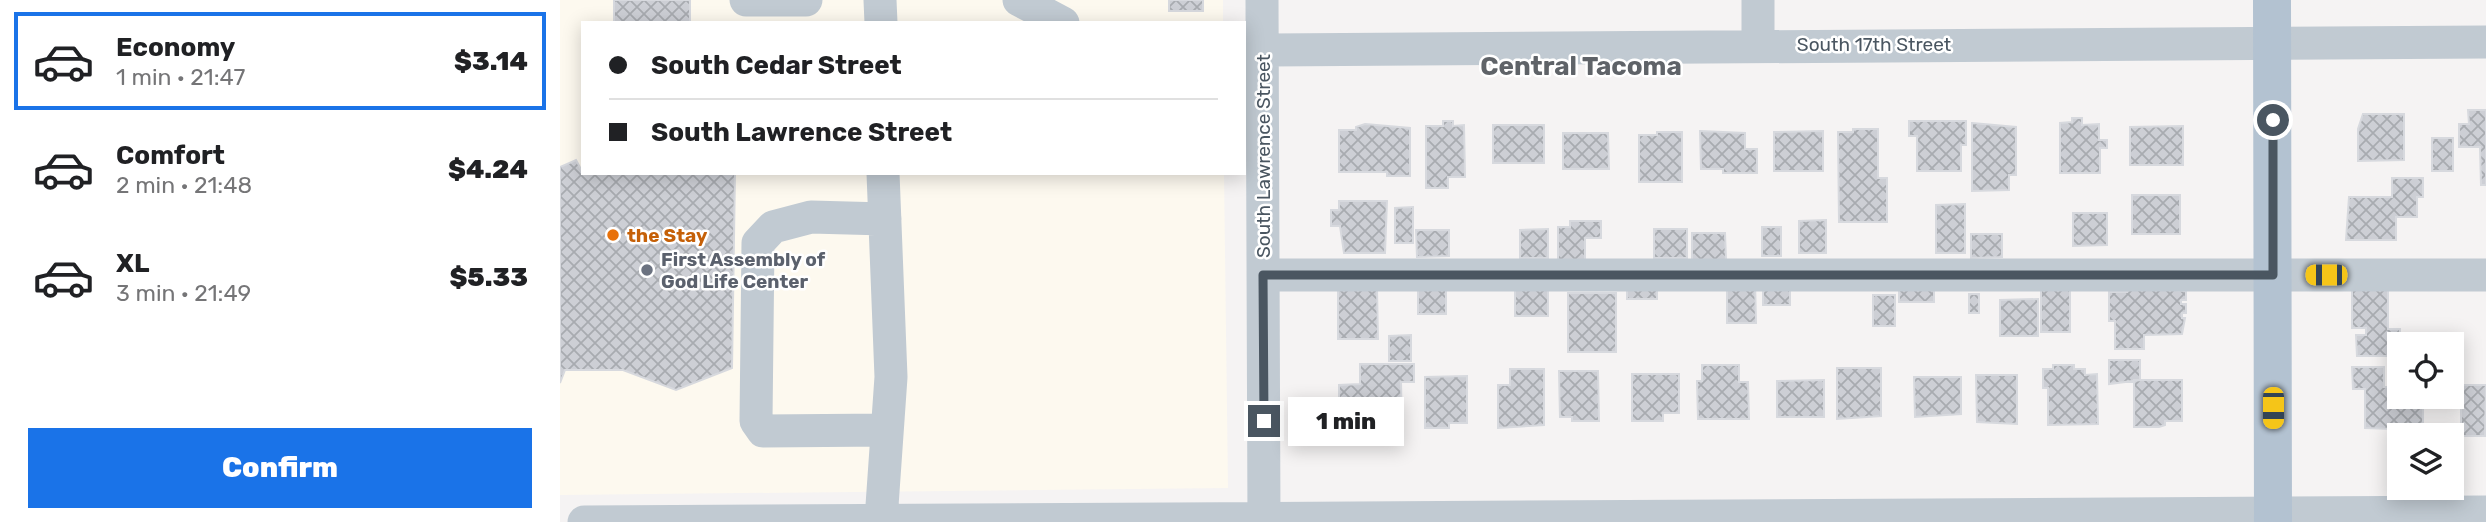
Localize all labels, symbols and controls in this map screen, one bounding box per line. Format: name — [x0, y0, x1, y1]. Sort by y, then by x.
icon: car — [32, 30, 95, 93]
text: Economy — [116, 32, 235, 63]
street label: South 17th Street — [1797, 33, 1952, 56]
text: $3.14 — [454, 46, 528, 77]
text: South Cedar Street — [651, 50, 902, 81]
district label: Central Tacoma — [1480, 51, 1682, 82]
street label: South Lawrence Street — [1252, 53, 1275, 258]
text: 1 min · 21:47 — [116, 63, 245, 91]
route start — [2257, 104, 2289, 136]
text: South Lawrence Street — [651, 117, 952, 148]
icon: car — [32, 138, 95, 201]
text: Comfort — [116, 140, 225, 171]
text: $4.24 — [448, 154, 528, 185]
text: 2 min · 21:48 — [116, 171, 252, 199]
place label: the Stay — [627, 224, 708, 247]
marker: the Stay — [605, 227, 621, 243]
icon: car — [32, 246, 95, 309]
text: XL — [116, 248, 149, 279]
place label: First Assembly of God Life Center — [661, 248, 826, 293]
text: $5.33 — [449, 262, 528, 293]
marker: First Assembly of God Life Center — [639, 262, 655, 278]
car — [2306, 265, 2348, 286]
text: 3 min · 21:49 — [116, 279, 251, 307]
map controls — [2387, 332, 2464, 500]
button: locate — [2387, 332, 2464, 409]
car — [2263, 387, 2284, 429]
callout: 1 min — [1288, 396, 1404, 446]
route end — [1248, 405, 1280, 437]
text: 1 min — [1316, 407, 1376, 435]
button: layers — [2387, 423, 2464, 500]
button: Confirm — [28, 428, 532, 508]

